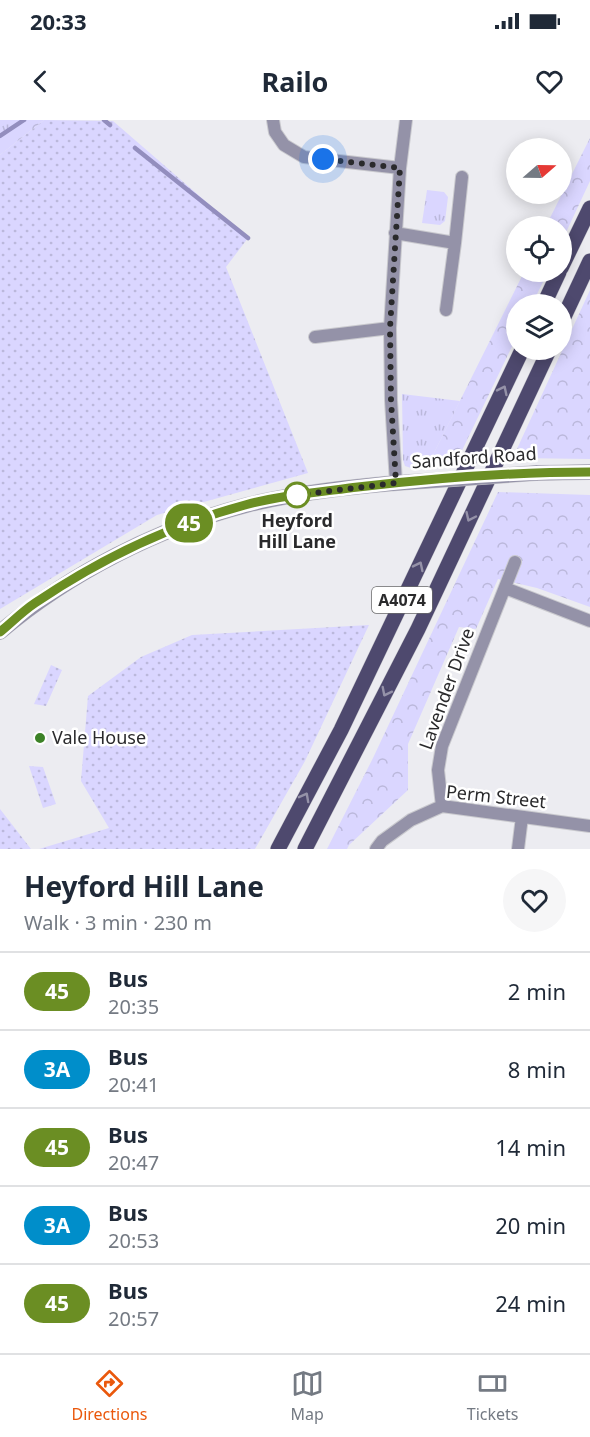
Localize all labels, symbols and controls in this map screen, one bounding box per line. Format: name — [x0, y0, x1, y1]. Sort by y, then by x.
text: 20:33 — [30, 6, 87, 36]
text: Railo — [262, 63, 328, 100]
icon: back — [24, 65, 57, 98]
icon: heart — [533, 65, 566, 98]
north arrow — [506, 138, 572, 204]
map controls — [506, 138, 572, 360]
your location — [308, 144, 338, 174]
button: locate — [506, 216, 572, 282]
button: layers — [506, 294, 572, 360]
one-way arrow — [495, 385, 507, 396]
street label: Sandford Road — [411, 441, 537, 473]
marker: Heyford Hill Lane — [284, 482, 310, 508]
line badge: 45 — [162, 504, 216, 542]
place label: Heyford Hill Lane — [258, 508, 336, 553]
text: 45 — [177, 509, 201, 537]
one-way arrow — [466, 510, 478, 521]
one-way arrow — [412, 561, 423, 572]
road number: A4074 — [372, 587, 432, 613]
street label: Lavender Drive — [413, 625, 479, 753]
one-way arrow — [382, 686, 393, 697]
place label: Vale House — [52, 725, 146, 749]
marker: Vale House — [33, 731, 47, 745]
street label: Perm Street — [445, 779, 548, 813]
one-way arrow — [298, 793, 309, 804]
text: Heyford Hill Lane — [24, 867, 264, 905]
button: heart — [503, 869, 566, 932]
text: Walk · 3 min · 230 m — [24, 909, 212, 936]
text: Bus — [108, 963, 148, 993]
text: 2 min — [508, 976, 566, 1006]
text: 45 — [45, 977, 69, 1005]
text: 20:35 — [108, 993, 159, 1020]
text: Bus — [108, 1041, 148, 1071]
text: 8 min — [508, 1054, 566, 1084]
text: 3A — [44, 1055, 70, 1083]
text: 20:41 — [108, 1071, 159, 1098]
text: Bus — [108, 1119, 148, 1149]
text: 14 min — [495, 1132, 566, 1162]
text: 45 — [45, 1133, 69, 1161]
text: 20:47 — [108, 1149, 159, 1176]
text: Bus — [108, 1197, 148, 1227]
text: 20 min — [495, 1210, 566, 1240]
text: 3A — [44, 1211, 70, 1239]
text: 20:53 — [108, 1227, 159, 1254]
text: Bus — [108, 1275, 148, 1305]
text: 24 min — [495, 1288, 566, 1318]
text: 45 — [45, 1289, 69, 1317]
text: 20:57 — [108, 1305, 159, 1332]
tab: Directions — [72, 1367, 147, 1425]
tab: Map — [290, 1367, 324, 1425]
tab: Tickets — [467, 1367, 518, 1425]

